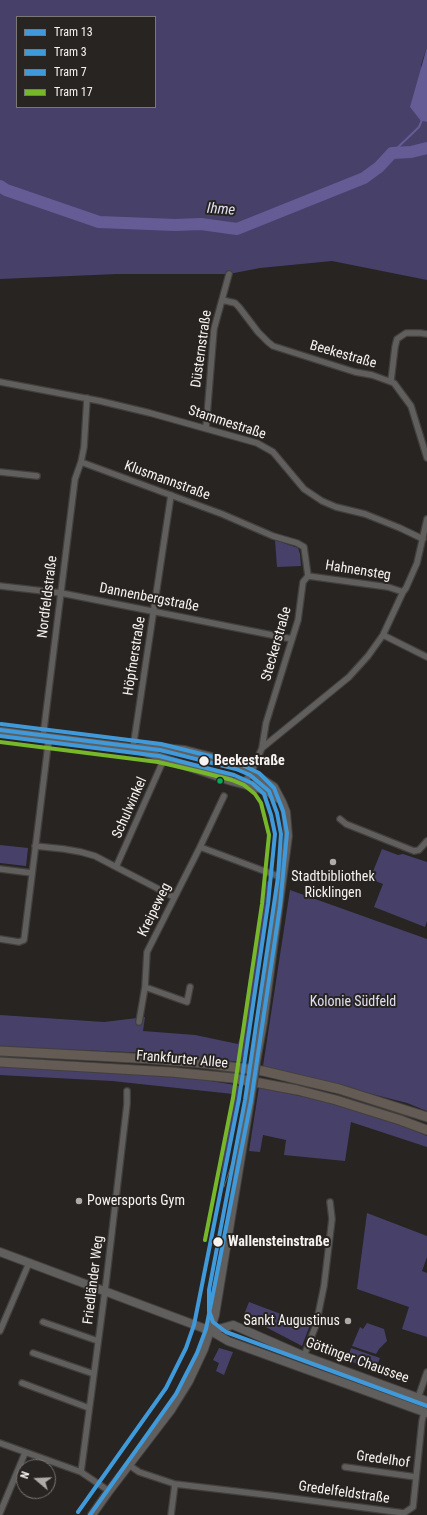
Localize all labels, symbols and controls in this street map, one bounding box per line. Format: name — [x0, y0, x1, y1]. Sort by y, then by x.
legend — [16, 16, 156, 108]
text: Tram 13 — [54, 25, 93, 39]
text: Tram 3 — [54, 45, 87, 59]
text: Tram 7 — [54, 65, 87, 79]
text: Tram 17 — [54, 85, 93, 99]
water label: Ihme — [206, 200, 236, 220]
street label: Düsternstraße — [188, 309, 216, 389]
street label: Beekestraße — [308, 337, 378, 373]
street label: Stammestraße — [186, 403, 268, 443]
street label: Klusmannstraße — [122, 458, 212, 504]
street label: Nordfeldstraße — [35, 555, 61, 639]
street label: Hahnensteg — [324, 558, 392, 584]
street label: Dannenbergstraße — [98, 580, 200, 616]
street label: Steckerstraße — [258, 605, 296, 683]
street label: Höpfnerstraße — [120, 615, 150, 697]
place label: Beekestraße — [214, 753, 285, 769]
marker: Beekestraße — [197, 754, 211, 768]
street label: Schulwinkel — [109, 775, 151, 841]
unlabelled marker — [215, 776, 225, 786]
marker: Stadtbibliothek Ricklingen — [328, 857, 338, 867]
place label: Stadtbibliothek Ricklingen — [291, 869, 375, 902]
street label: Kreipeweg — [135, 880, 175, 940]
park label: Kolonie Südfeld — [310, 994, 396, 1010]
street label: Frankfurter Allee — [135, 1048, 229, 1072]
place label: Powersports Gym — [87, 1193, 185, 1209]
marker: Powersports Gym — [74, 1196, 84, 1206]
place label: Wallensteinstraße — [228, 1234, 329, 1250]
street label: Friedländer Weg — [80, 1235, 108, 1325]
marker: Wallensteinstraße — [211, 1235, 225, 1249]
place label: Sankt Augustinus — [243, 1313, 340, 1329]
marker: Sankt Augustinus — [343, 1316, 353, 1326]
street label: Göttinger Chaussee — [303, 1335, 411, 1387]
street label: Gredelhof — [355, 1448, 411, 1472]
north arrow — [16, 1459, 56, 1499]
text: N — [18, 1470, 32, 1481]
street label: Gredelfeldstraße — [297, 1478, 391, 1508]

